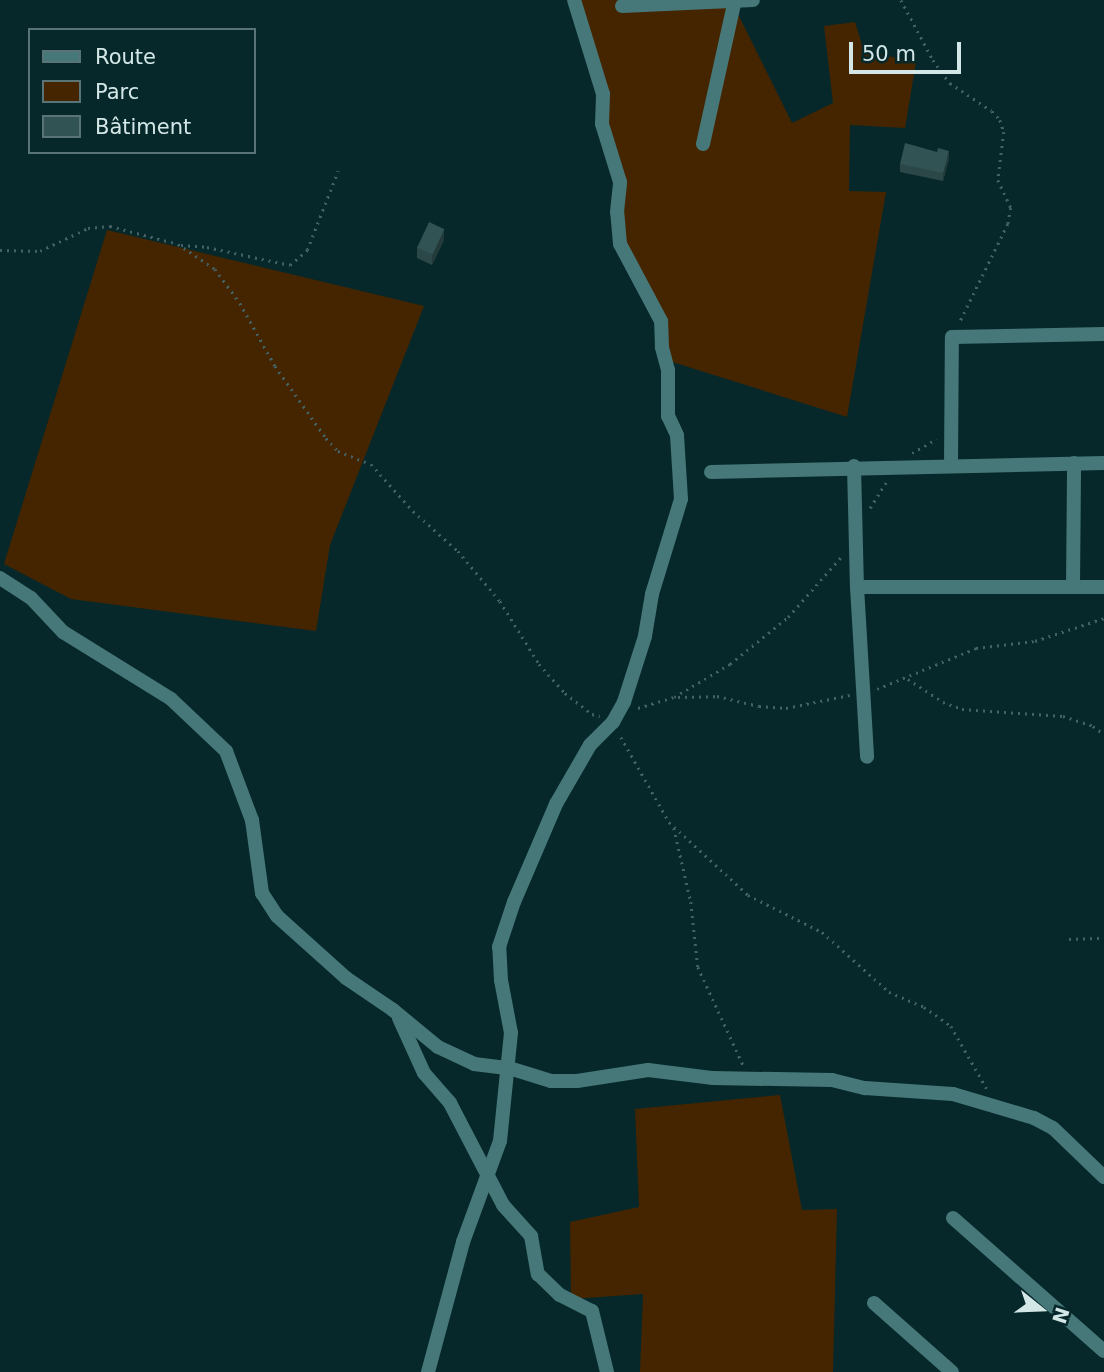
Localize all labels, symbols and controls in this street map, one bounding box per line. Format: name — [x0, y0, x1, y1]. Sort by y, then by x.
legend — [28, 28, 256, 154]
scale bar — [852, 28, 964, 72]
text: 50 m — [862, 42, 916, 66]
text: Route — [95, 45, 156, 69]
text: Parc — [95, 80, 139, 104]
text: Bâtiment — [95, 115, 191, 139]
north arrow — [1006, 1274, 1076, 1344]
text: N — [1048, 1305, 1074, 1326]

